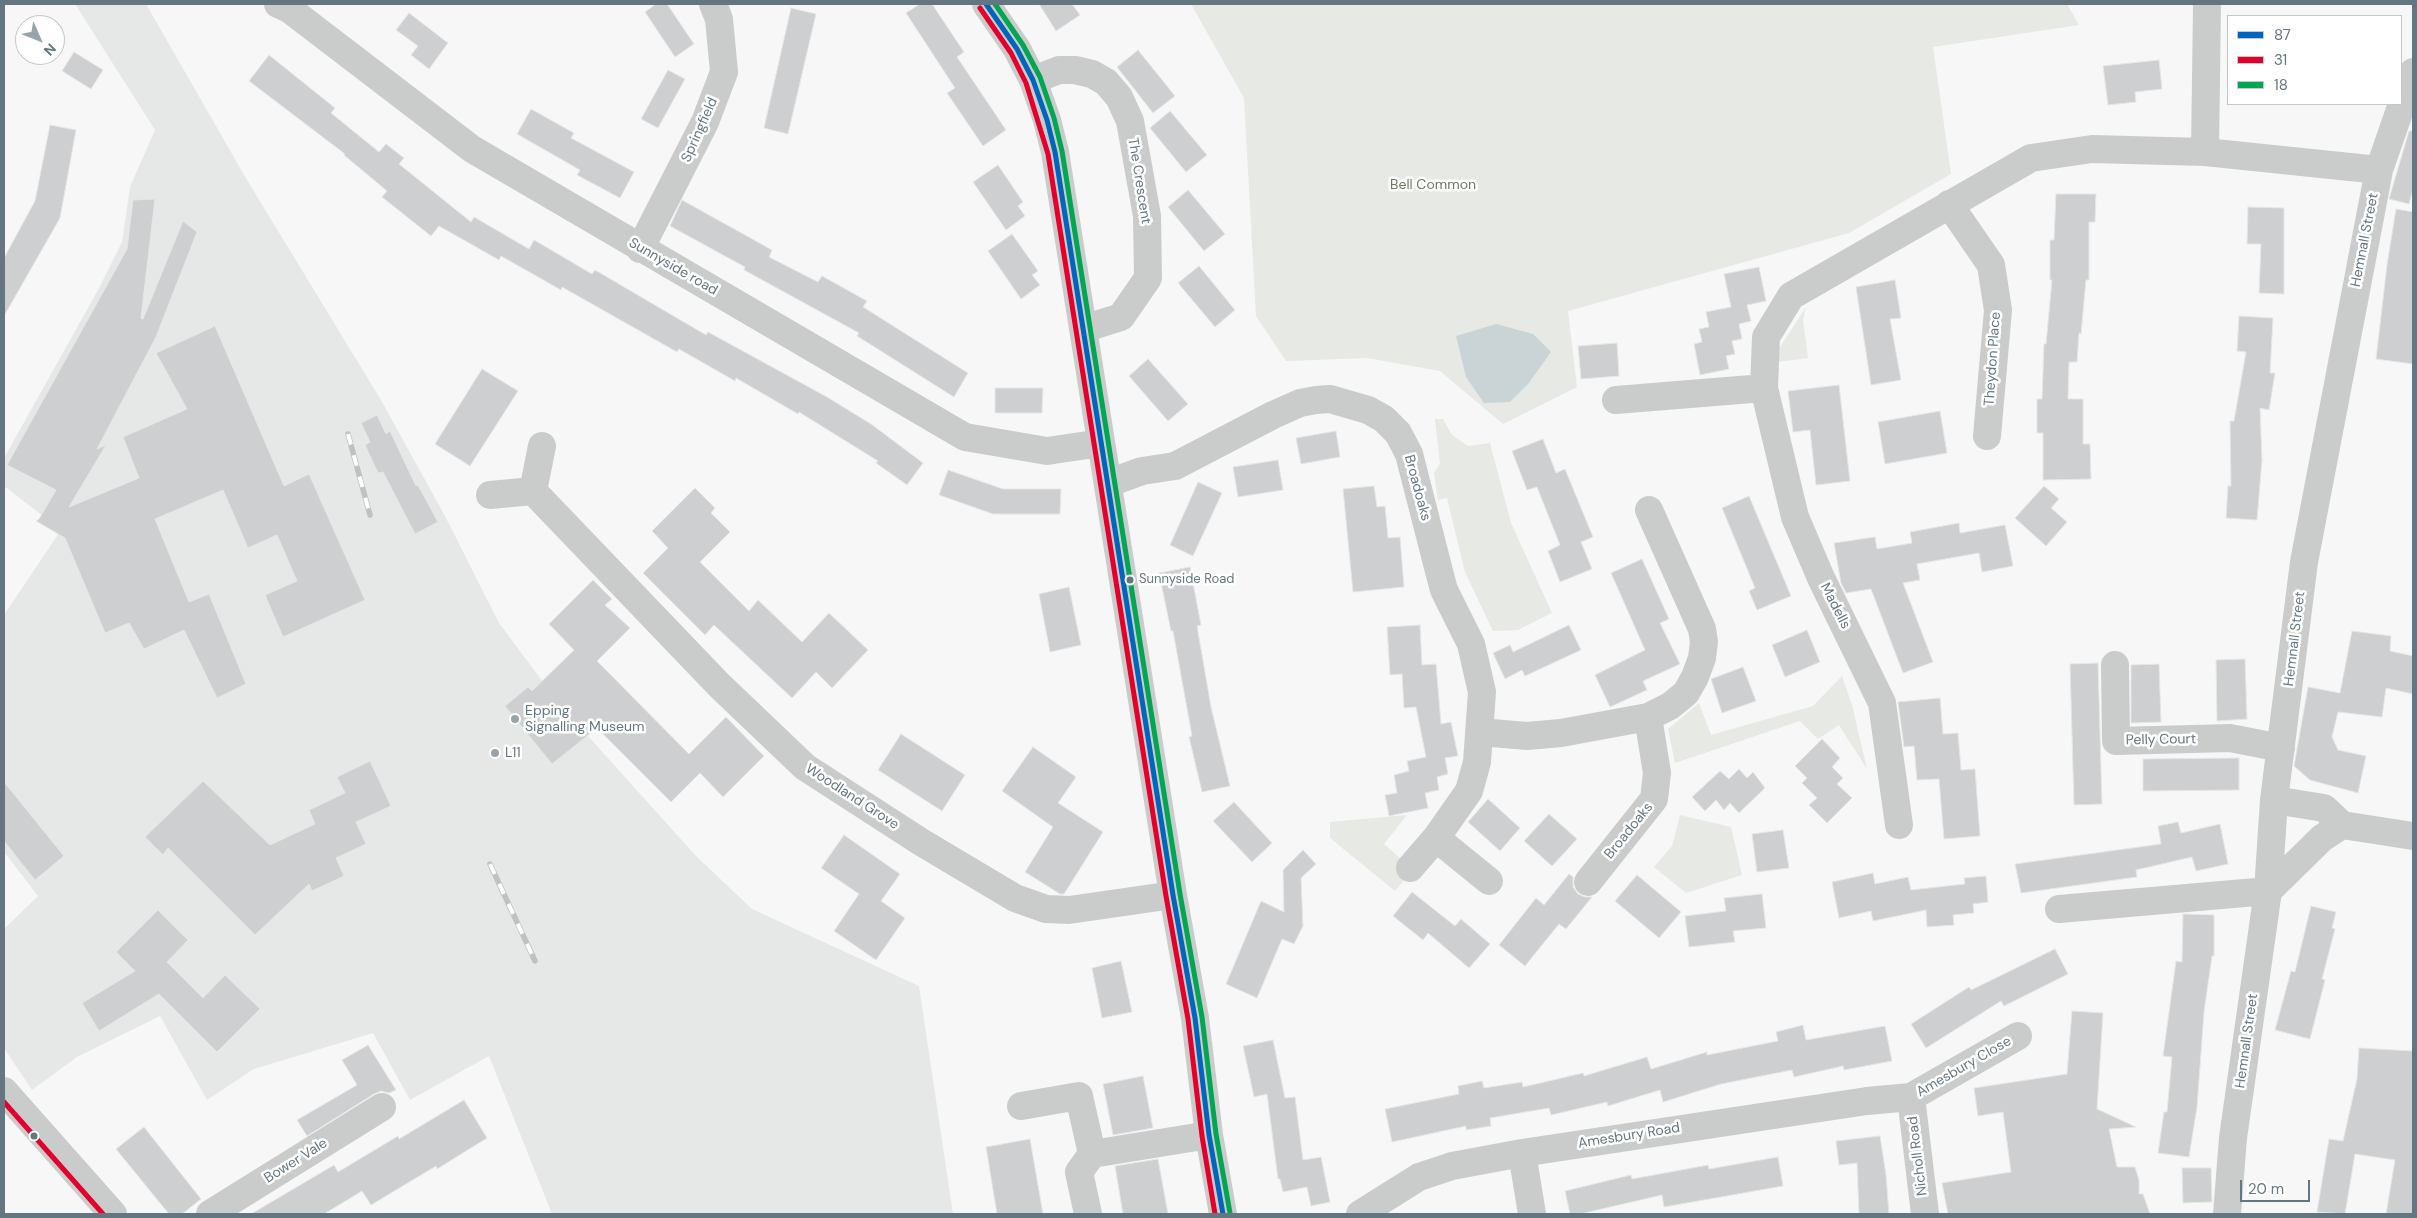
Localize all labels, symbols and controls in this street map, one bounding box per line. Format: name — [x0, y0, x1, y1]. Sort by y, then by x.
north arrow — [15, 15, 65, 65]
legend — [2227, 15, 2402, 105]
text: 87 — [2274, 25, 2291, 45]
text: N — [40, 40, 60, 60]
text: 31 — [2274, 50, 2287, 70]
text: 18 — [2274, 75, 2288, 95]
street label: Springfield — [678, 95, 722, 165]
street label: The Crescent — [1124, 137, 1154, 225]
park label: Bell Common — [1390, 177, 1476, 193]
street label: Hemnall Street — [2348, 192, 2382, 288]
street label: Sunnyside road — [626, 235, 720, 299]
street label: Theydon Place — [1981, 311, 2005, 407]
street label: Broadoaks — [1400, 453, 1434, 523]
place label: Sunnyside Road — [1139, 572, 1234, 588]
marker: Sunnyside Road — [1125, 575, 1135, 585]
street label: Madells — [1816, 580, 1854, 632]
street label: Hemnall Street — [2281, 591, 2309, 687]
place label: Epping Signalling Museum — [525, 703, 644, 736]
marker: Epping Signalling Museum — [509, 713, 521, 725]
street label: Pelly Court — [2126, 731, 2196, 749]
place label: L11 — [505, 745, 521, 761]
marker: L11 — [489, 747, 501, 759]
street label: Woodland Grove — [802, 761, 902, 833]
street label: Broadoaks — [1601, 799, 1657, 863]
street label: Hemnall Street — [2232, 993, 2262, 1089]
street label: Amesbury Close — [1914, 1033, 2014, 1101]
street label: Nicholl Road — [1905, 1115, 1931, 1197]
street label: Amesbury Road — [1577, 1120, 1681, 1152]
unlabelled marker — [29, 1131, 39, 1141]
street label: Bower Vale — [261, 1135, 331, 1187]
scale bar — [2242, 1170, 2312, 1202]
text: 20 m — [2248, 1179, 2284, 1199]

